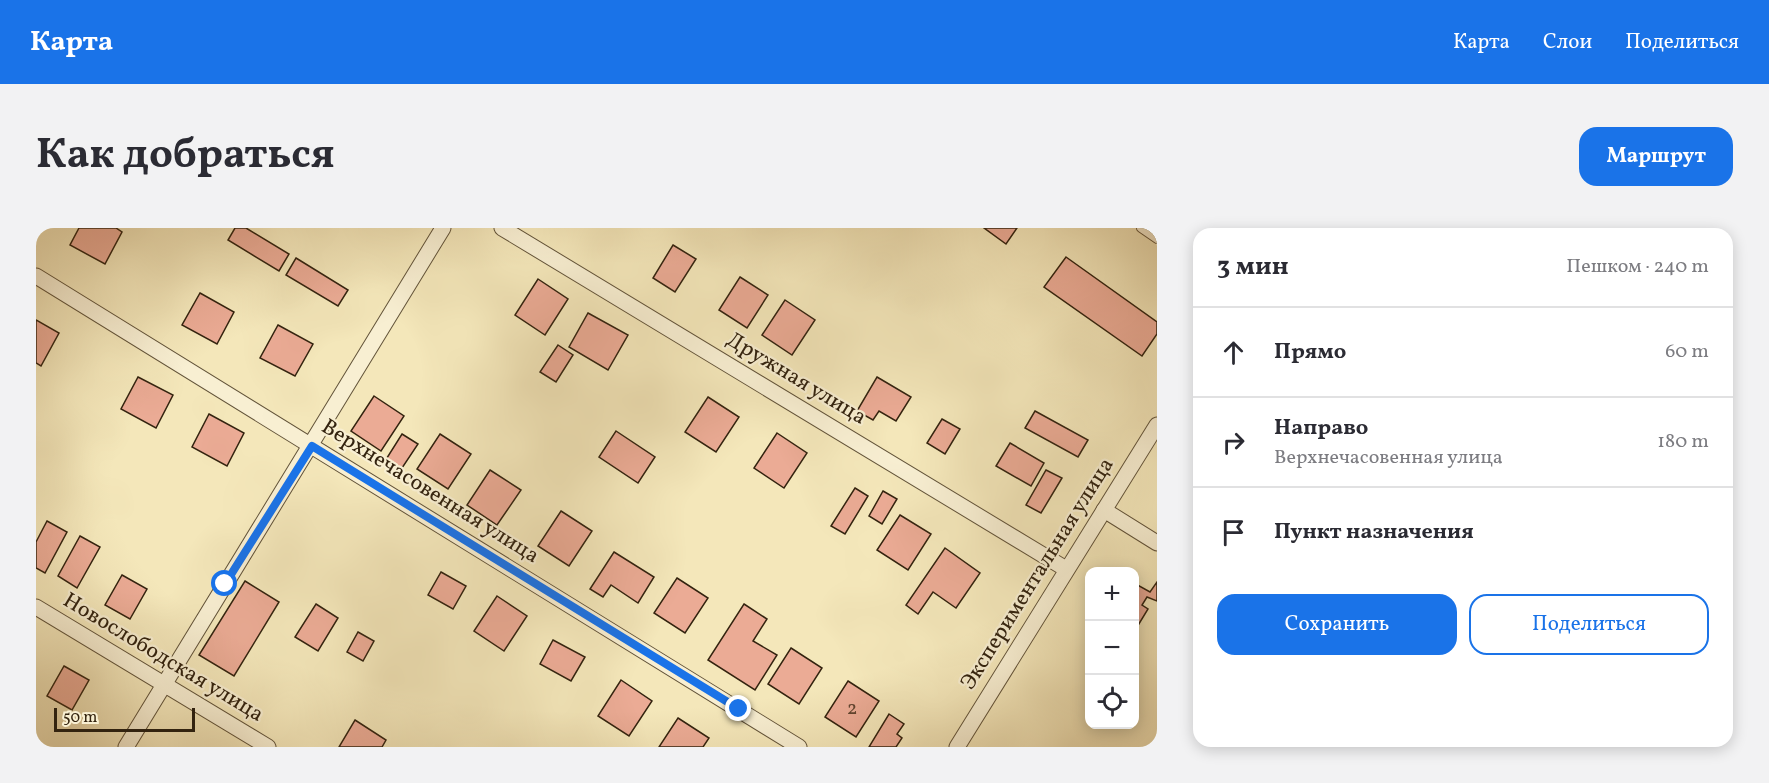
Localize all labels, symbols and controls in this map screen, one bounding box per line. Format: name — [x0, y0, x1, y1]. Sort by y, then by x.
text: Карта — [30, 23, 113, 62]
text: Карта — [1453, 28, 1510, 57]
text: Слои — [1543, 28, 1592, 57]
text: Поделиться — [1625, 28, 1739, 57]
text: Как добраться — [36, 127, 335, 186]
button: Маршрут — [1579, 127, 1733, 186]
text: 3 мин — [1217, 249, 1289, 285]
text: Пешком · 240 m — [1566, 253, 1709, 281]
street label: Дружная улица — [720, 325, 872, 433]
icon: ahead — [1217, 336, 1250, 369]
text: Прямо — [1274, 337, 1346, 368]
text: 60 m — [1665, 338, 1709, 366]
street label: Верхнечасовенная улица — [315, 412, 545, 572]
text: Направо — [1274, 413, 1368, 444]
icon: right — [1217, 426, 1250, 459]
text: 180 m — [1657, 428, 1709, 456]
text: Верхнечасовенная улица — [1274, 444, 1503, 472]
street label: Экспериментальная улица — [954, 452, 1122, 696]
icon: arrive — [1217, 516, 1250, 549]
text: Пункт назначения — [1274, 517, 1474, 548]
map controls — [1085, 567, 1139, 729]
button: + — [1085, 567, 1139, 621]
route start — [211, 570, 237, 596]
street label: Новослободская улица — [57, 586, 269, 730]
button: Сохранить — [1217, 594, 1457, 655]
button: Поделиться — [1469, 594, 1709, 655]
button: − — [1085, 621, 1139, 675]
button: locate — [1085, 675, 1139, 729]
route end — [725, 695, 751, 721]
house number: 2 — [847, 695, 857, 723]
scale bar — [54, 705, 195, 732]
text: 50 m — [63, 707, 97, 729]

